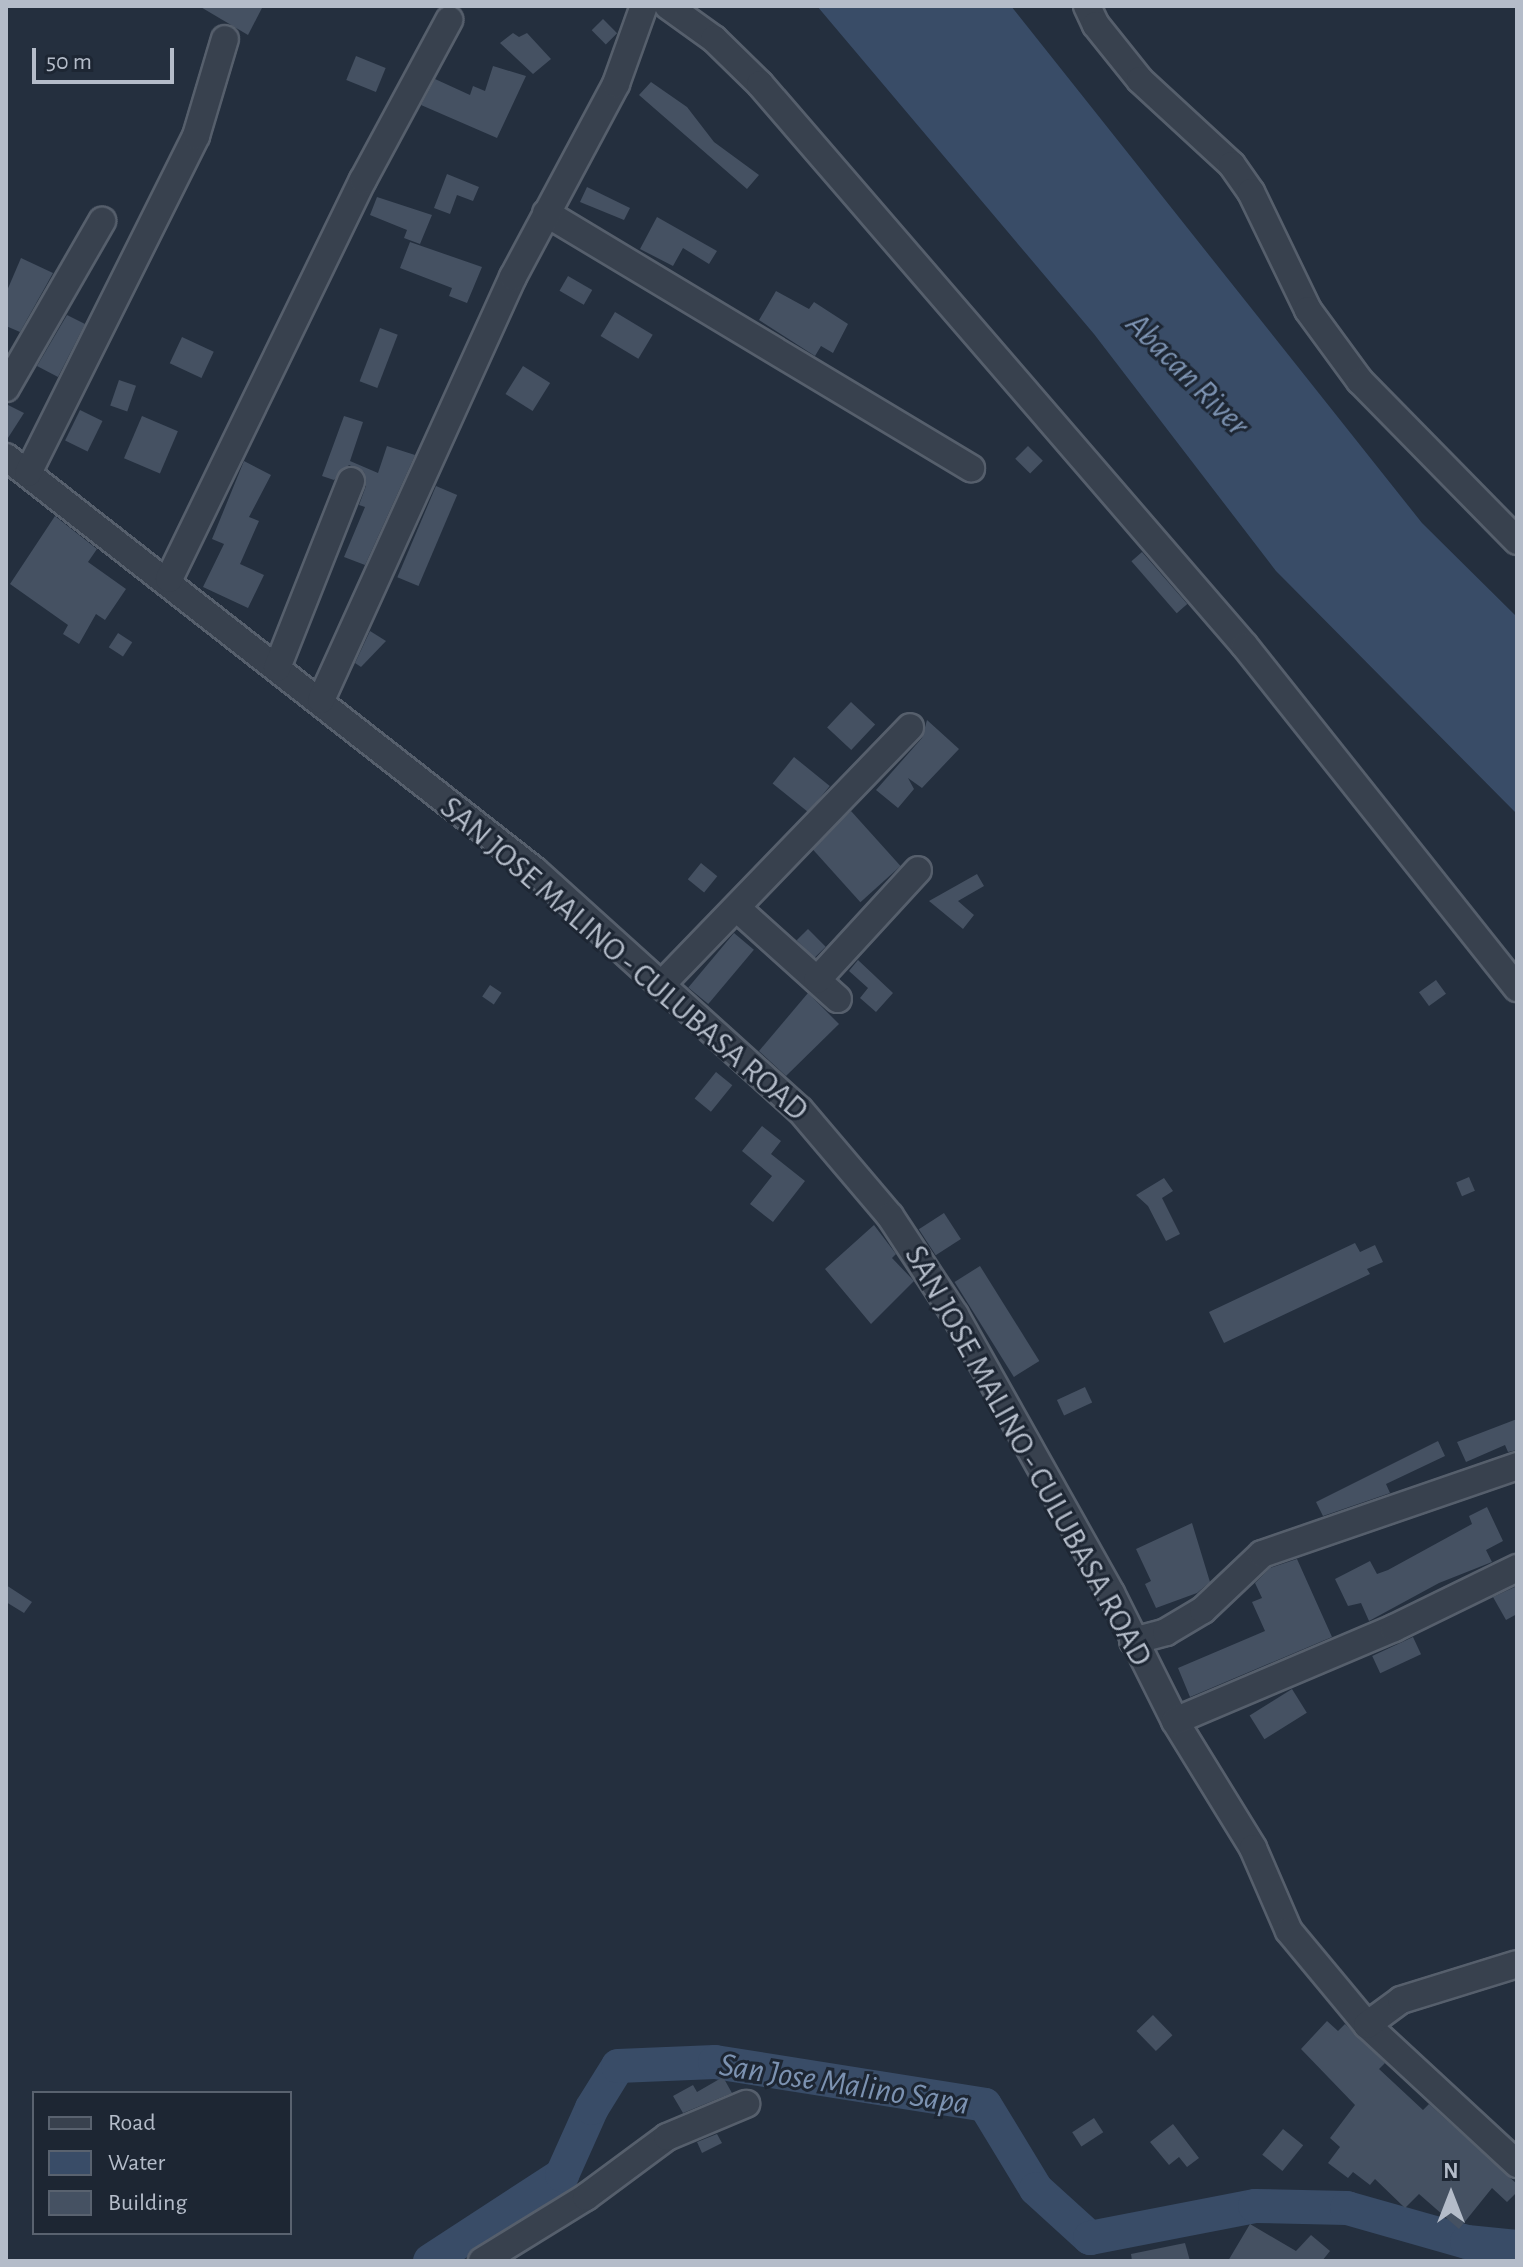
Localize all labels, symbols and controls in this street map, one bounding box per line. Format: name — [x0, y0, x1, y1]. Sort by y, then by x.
scale bar — [36, 32, 178, 82]
text: 50 m — [46, 50, 92, 74]
water label: Abacan River — [1117, 305, 1257, 445]
street label: SAN JOSE MALINO - CULUBASA ROAD — [432, 789, 816, 1129]
street label: SAN JOSE MALINO - CULUBASA ROAD — [896, 1239, 1160, 1673]
water label: San Jose Malino Sapa — [716, 2045, 972, 2125]
legend — [32, 2091, 292, 2235]
text: Road — [108, 2111, 156, 2135]
text: Water — [108, 2151, 165, 2175]
north arrow — [1411, 2155, 1491, 2235]
text: N — [1443, 2160, 1459, 2182]
text: Building — [108, 2191, 187, 2215]

